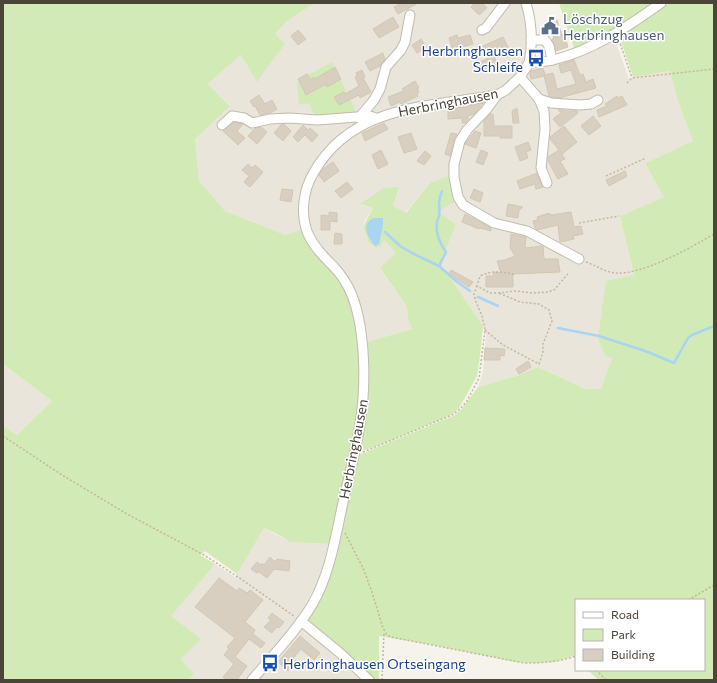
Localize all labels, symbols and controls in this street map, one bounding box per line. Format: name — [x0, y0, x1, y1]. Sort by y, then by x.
place label: Löschzug Herbringhausen — [563, 10, 665, 43]
public building icon: Löschzug Herbringhausen — [540, 16, 560, 36]
place label: Herbringhausen Schleife — [422, 42, 523, 75]
bus stop icon: Herbringhausen Schleife — [526, 48, 546, 68]
street label: Herbringhausen — [397, 84, 499, 120]
street label: Herbringhausen — [335, 398, 371, 500]
legend — [575, 599, 705, 671]
text: Road — [611, 607, 639, 621]
text: Park — [611, 627, 637, 641]
text: Building — [611, 647, 655, 661]
bus stop icon: Herbringhausen Ortseingang — [260, 653, 280, 673]
place label: Herbringhausen Ortseingang — [283, 655, 466, 672]

